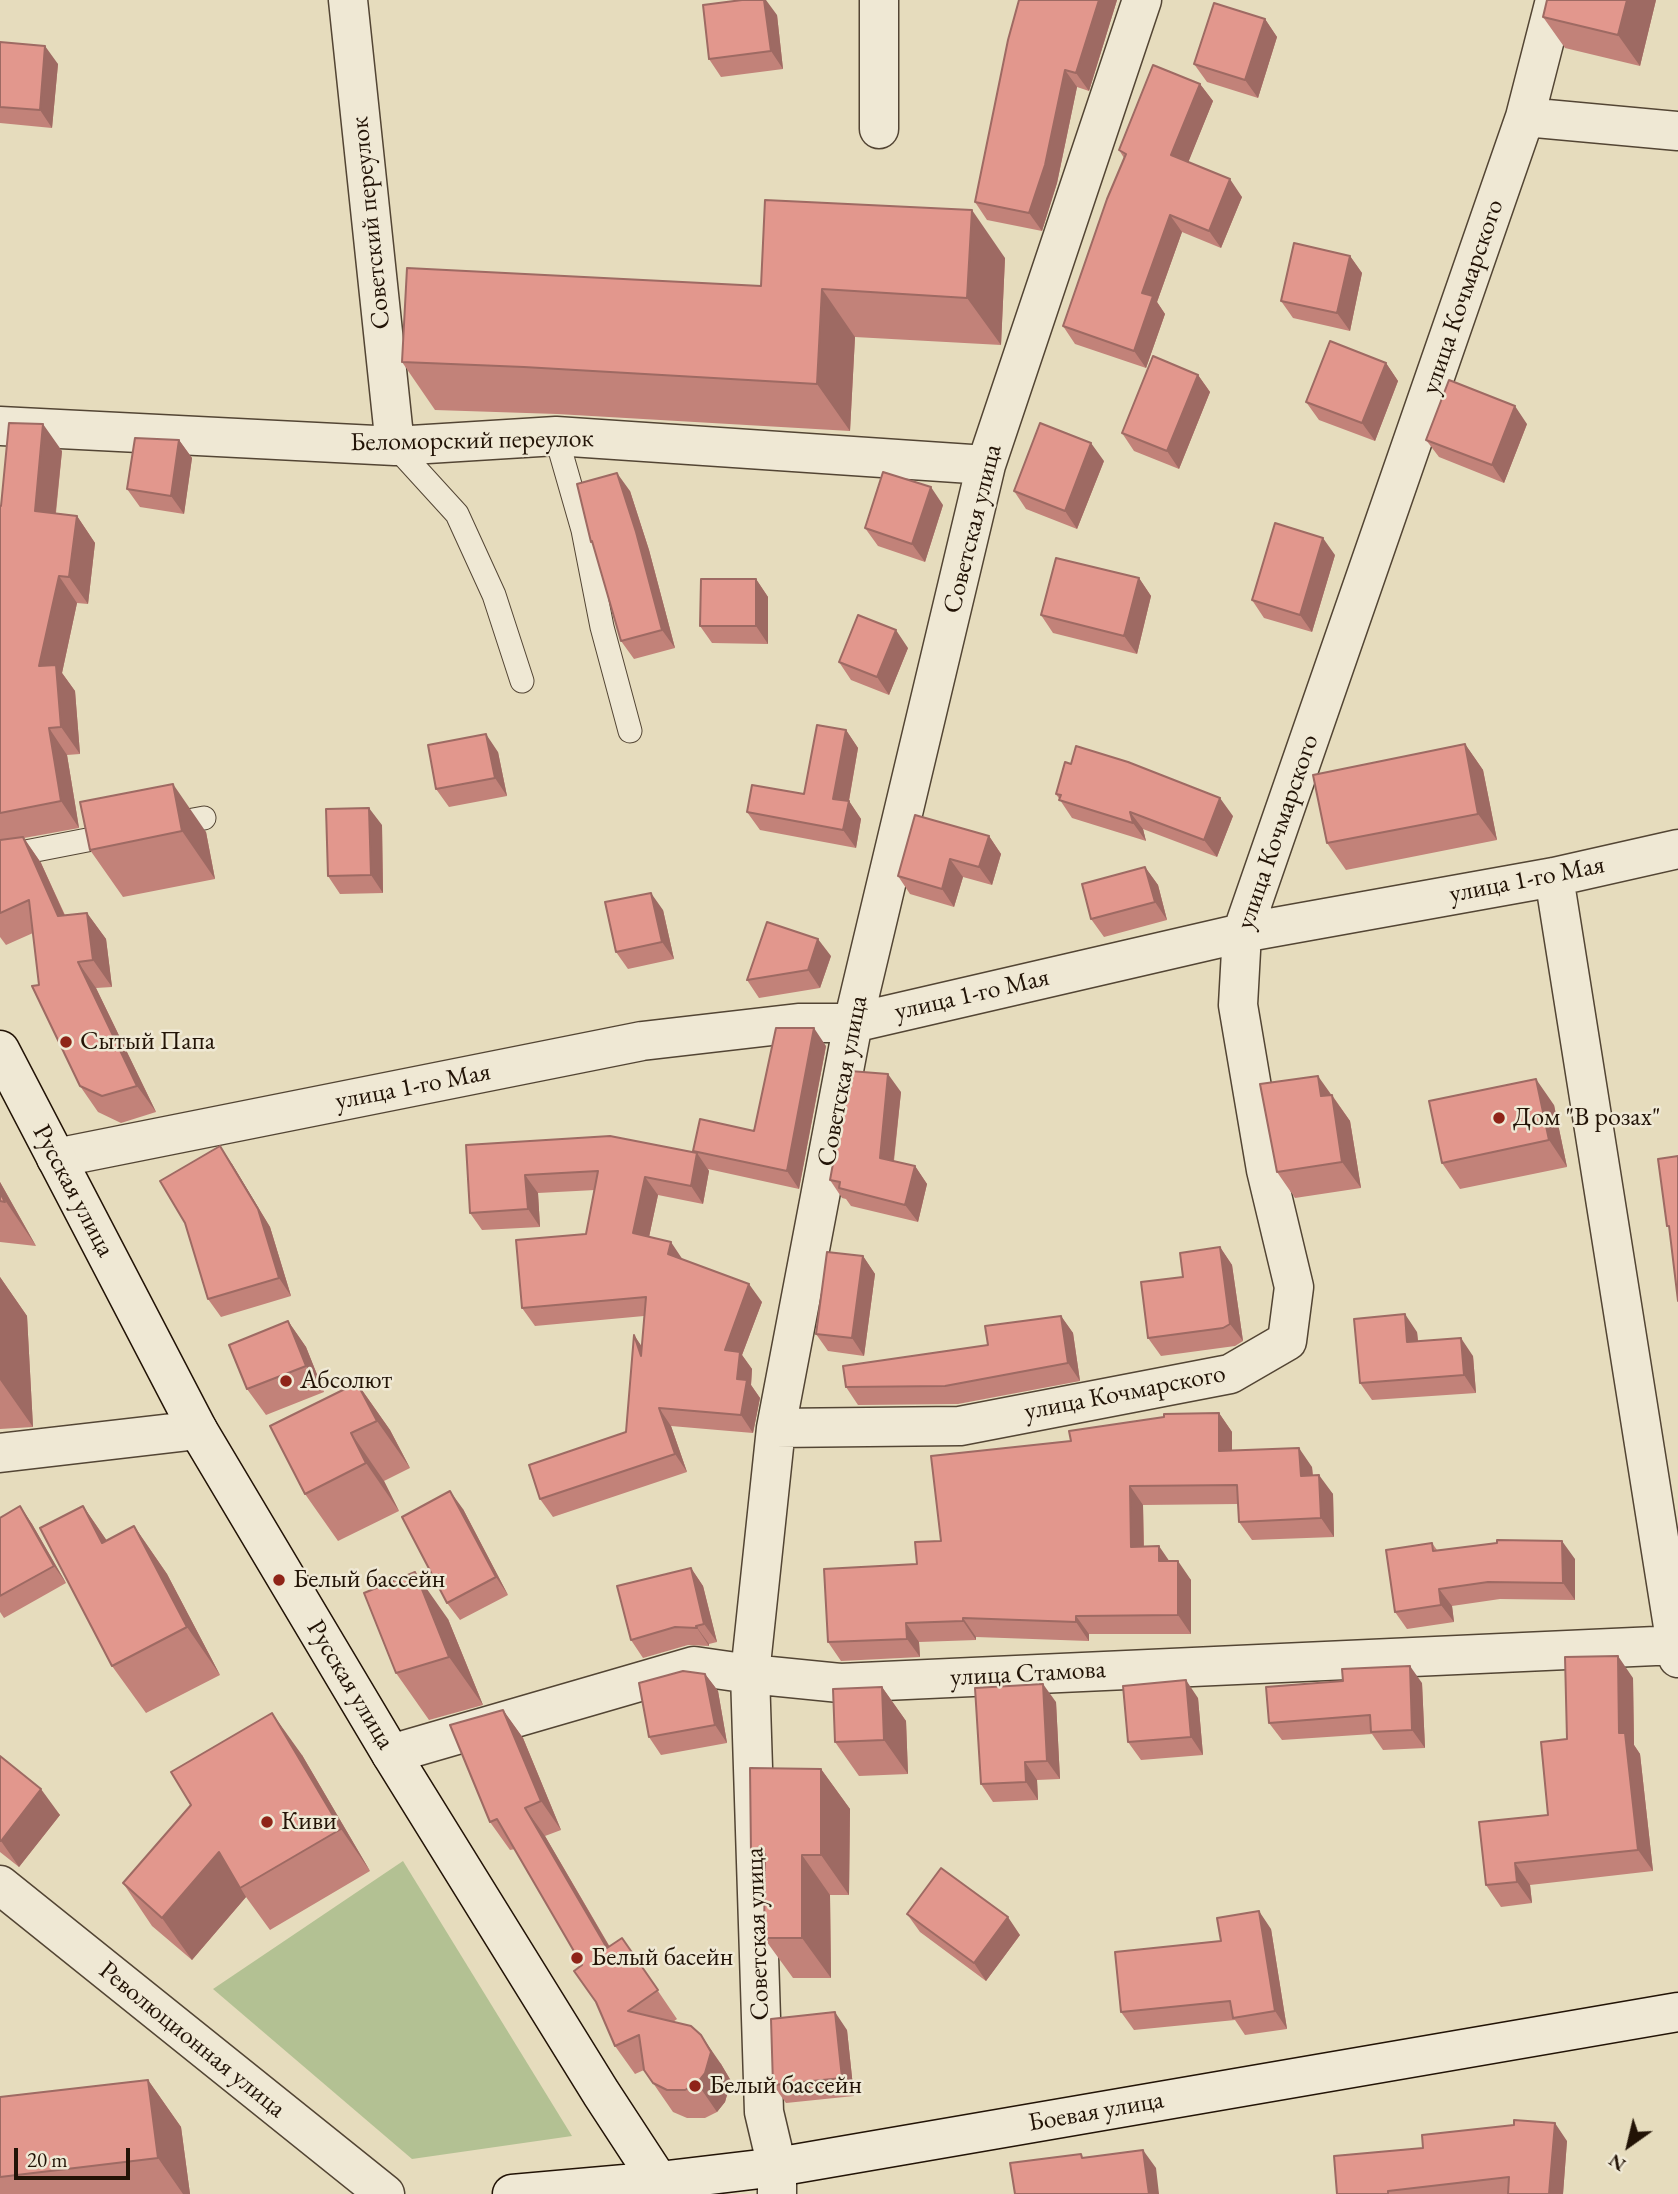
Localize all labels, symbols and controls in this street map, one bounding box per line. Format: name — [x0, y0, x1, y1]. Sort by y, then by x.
street label: Советский переулок — [344, 115, 398, 331]
street label: улица Кочмарского — [1415, 195, 1511, 399]
street label: Беломорский переулок — [350, 423, 594, 459]
street label: Советская улица — [937, 441, 1009, 617]
street label: улица Кочмарского — [1230, 730, 1326, 934]
street label: улица 1-го Мая — [1447, 850, 1607, 910]
street label: улица 1-го Мая — [892, 962, 1052, 1028]
street label: Советская улица — [811, 993, 875, 1169]
place label: Сытый Папа — [80, 1026, 215, 1058]
marker: Сытый Папа — [58, 1034, 74, 1050]
street label: улица 1-го Мая — [333, 1057, 493, 1117]
place label: Дом "В розах" — [1513, 1102, 1660, 1134]
marker: Дом "В розах" — [1491, 1110, 1507, 1126]
street label: Русская улица — [25, 1120, 121, 1262]
street label: улица Кочмарского — [1022, 1358, 1228, 1428]
place label: Абсолют — [300, 1365, 392, 1397]
marker: Абсолют — [278, 1373, 294, 1389]
place label: Белый бассейн — [293, 1564, 445, 1596]
marker: Белый бассейн — [271, 1572, 287, 1588]
street label: Русская улица — [299, 1615, 401, 1755]
street label: улица Стамова — [949, 1654, 1107, 1694]
place label: Киви — [281, 1806, 337, 1838]
marker: Киви — [259, 1814, 275, 1830]
street label: Советская улица — [739, 1847, 777, 2021]
place label: Белый басейн — [591, 1942, 733, 1974]
marker: Белый басейн — [569, 1950, 585, 1966]
street label: Революционная улица — [92, 1955, 292, 2125]
place label: Белый баcсейн — [709, 2070, 862, 2102]
marker: Белый баcсейн — [687, 2078, 703, 2094]
street label: Боевая улица — [1026, 2085, 1166, 2139]
north arrow — [1594, 2110, 1664, 2180]
scale bar — [18, 2134, 133, 2178]
text: 20 m — [27, 2146, 68, 2173]
text: N — [1604, 2148, 1630, 2177]

